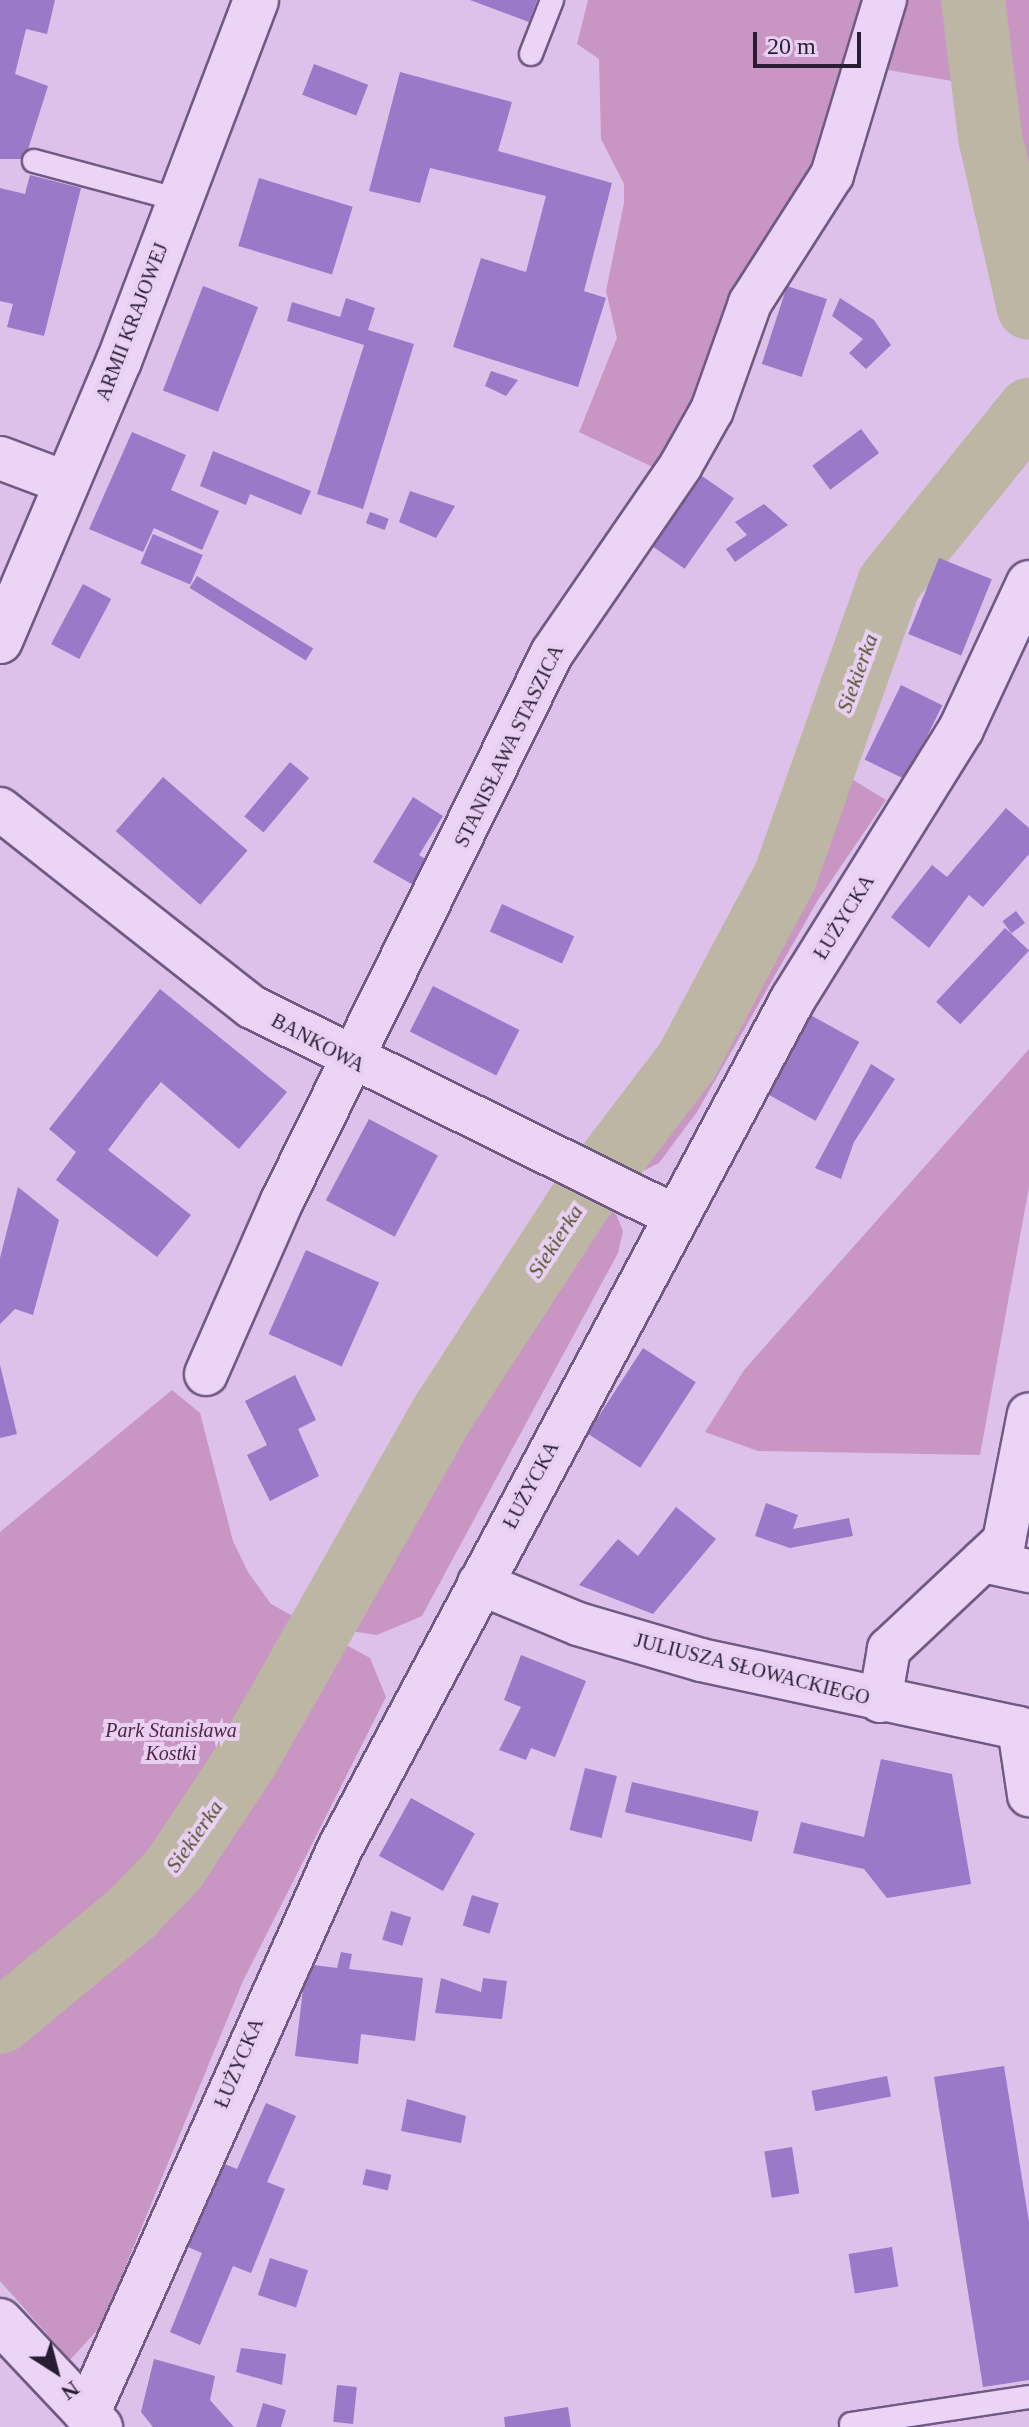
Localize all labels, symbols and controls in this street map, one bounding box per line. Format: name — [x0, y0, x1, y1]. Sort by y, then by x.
scale bar — [757, 16, 865, 66]
text: 20 m — [767, 33, 816, 59]
street label: ARMII KRAJOWEJ — [91, 240, 173, 404]
water label: Siekierka — [831, 630, 883, 716]
street label: STANISŁAWA STASZICA — [449, 640, 569, 852]
street label: ŁUŻYCKA — [809, 870, 879, 964]
street label: BANKOWA — [267, 1008, 369, 1078]
water label: Siekierka — [522, 1199, 588, 1283]
street label: ŁUŻYCKA — [498, 1437, 564, 1533]
street label: JULIUSZA SŁOWACKIEGO — [631, 1628, 873, 1710]
park label: Park Stanisława Kostki — [105, 1718, 237, 1765]
water label: Siekierka — [160, 1795, 228, 1877]
street label: ŁUŻYCKA — [209, 2014, 269, 2112]
north arrow — [16, 2331, 96, 2411]
text: N — [57, 2376, 84, 2406]

